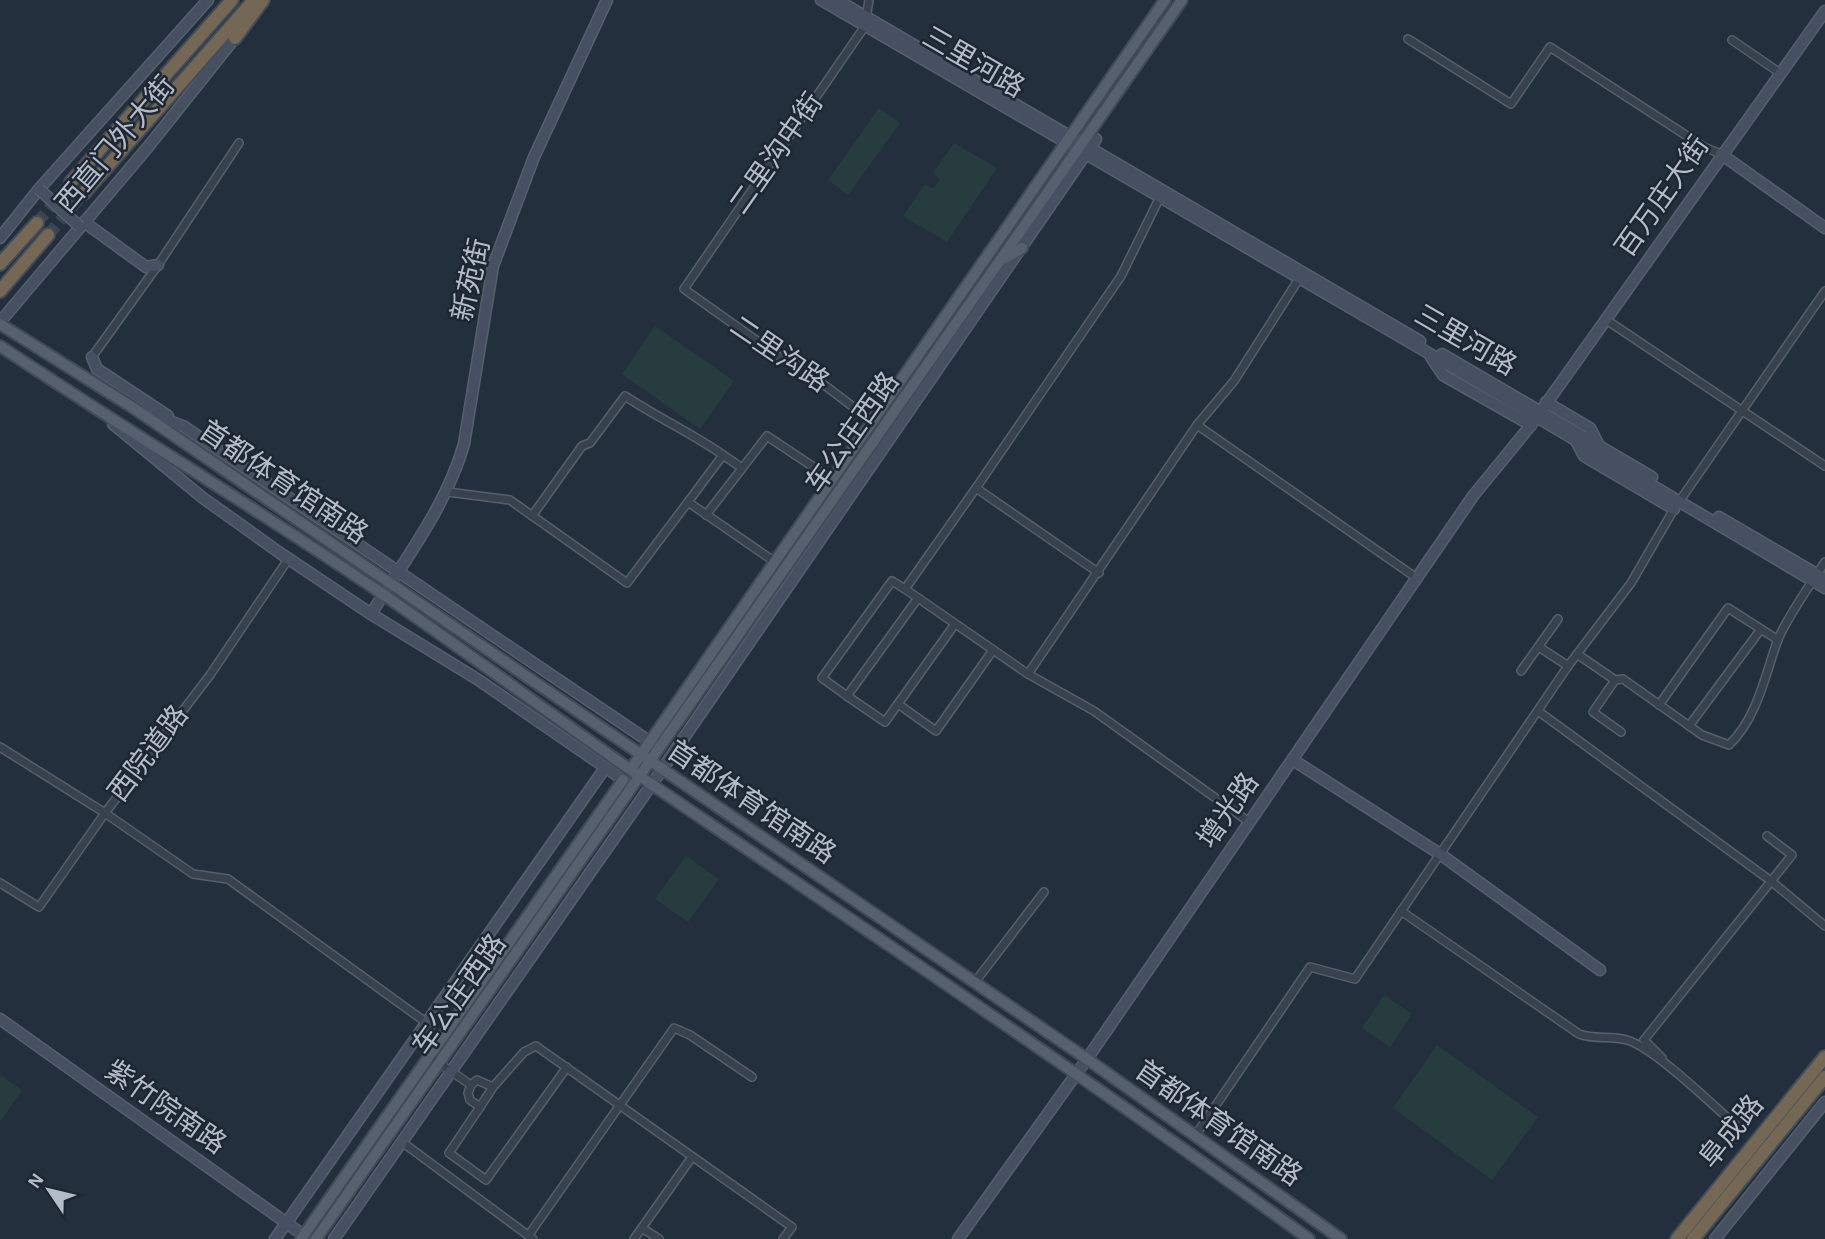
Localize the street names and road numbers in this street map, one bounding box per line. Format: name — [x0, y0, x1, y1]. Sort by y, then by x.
street label: 三里河路 — [917, 21, 1030, 103]
street label: 西直门外大街 — [50, 70, 181, 218]
street label: 二里沟中街 — [724, 87, 829, 219]
street label: 百万庄大街 — [1610, 130, 1715, 262]
street label: 新苑街 — [447, 235, 495, 324]
street label: 三里河路 — [1409, 299, 1522, 381]
street label: 二里沟路 — [725, 310, 834, 398]
street label: 车公庄西路 — [800, 366, 905, 498]
street label: 首都体育馆南路 — [194, 415, 373, 549]
street label: 西院道路 — [103, 700, 194, 807]
street label: 首都体育馆南路 — [662, 735, 841, 869]
street label: 增光路 — [1192, 767, 1265, 853]
street label: 车公庄西路 — [407, 928, 512, 1060]
street label: 紫竹院南路 — [100, 1055, 232, 1160]
street label: 首都体育馆南路 — [1130, 1055, 1307, 1192]
street label: 阜成路 — [1693, 1089, 1769, 1173]

